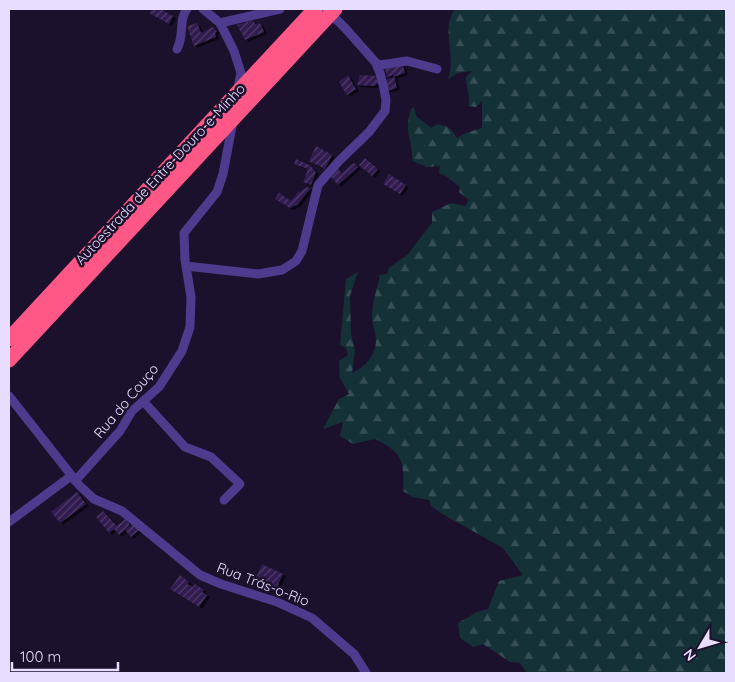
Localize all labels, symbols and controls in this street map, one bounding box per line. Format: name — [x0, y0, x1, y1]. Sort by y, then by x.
street label: Autoestrada de Entre-Douro-e-Minho — [71, 80, 249, 268]
street label: Rua do Couço — [90, 360, 162, 442]
street label: Rua Trás-o-Rio — [214, 558, 312, 610]
north arrow — [675, 622, 725, 672]
scale bar — [12, 640, 119, 672]
text: N — [679, 645, 700, 665]
text: 100 m — [20, 647, 61, 666]

